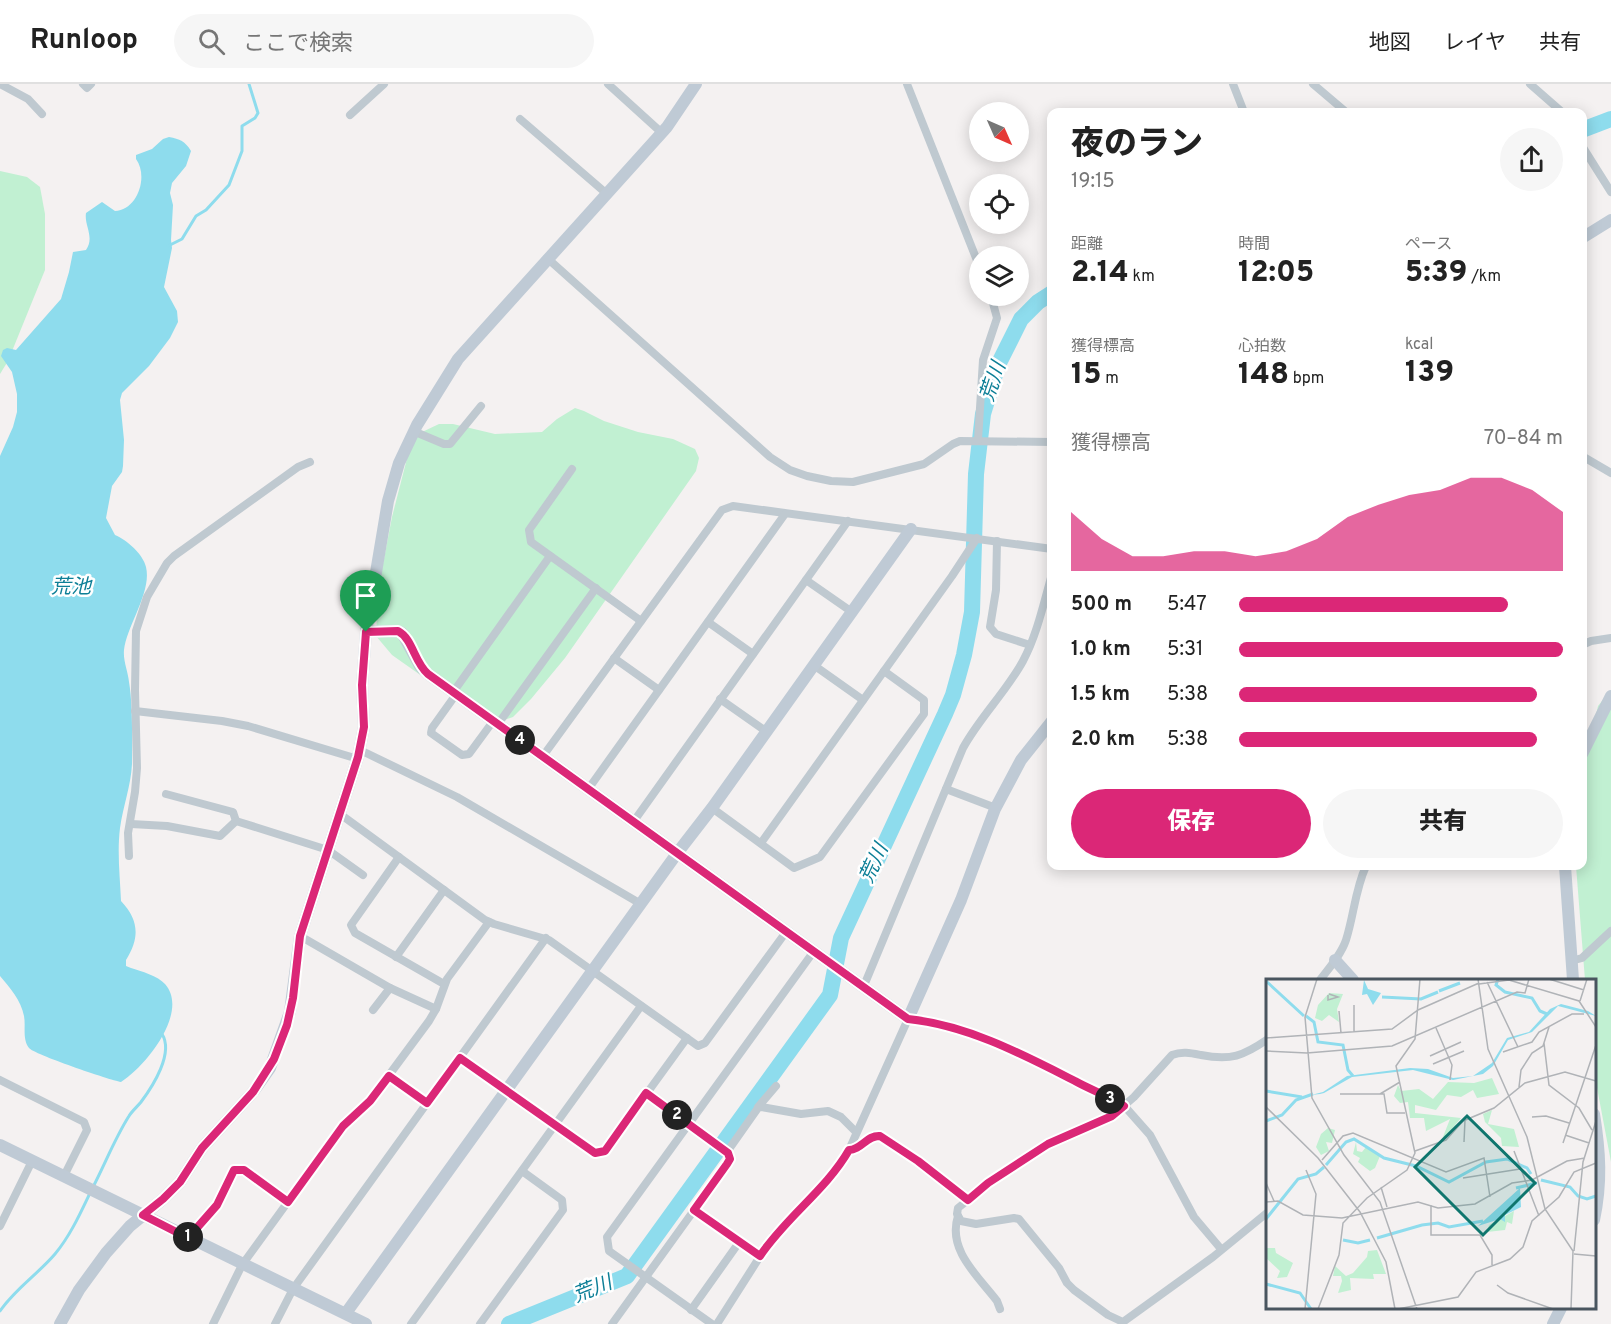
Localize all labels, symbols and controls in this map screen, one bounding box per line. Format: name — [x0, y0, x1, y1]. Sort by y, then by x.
search box — [174, 14, 594, 68]
text: Runloop — [30, 23, 138, 59]
icon: search — [195, 25, 228, 58]
text: 地図 — [1369, 30, 1411, 57]
text: レイヤ — [1444, 30, 1506, 57]
text: 共有 — [1539, 30, 1581, 57]
text: ここで検索 — [243, 31, 353, 58]
north arrow — [969, 102, 1029, 162]
map controls — [969, 102, 1029, 306]
text: 夜のラン — [1071, 125, 1203, 167]
button: share — [1500, 128, 1563, 191]
text: 19:15 — [1071, 169, 1115, 195]
button: locate — [969, 174, 1029, 234]
text: 距離 — [1071, 235, 1103, 255]
text: 時間 — [1238, 235, 1270, 255]
text: ペース — [1405, 235, 1452, 255]
button: layers — [969, 246, 1029, 306]
text: 2.14 — [1071, 255, 1129, 292]
text: 12:05 — [1238, 255, 1314, 292]
text: 5:39 — [1405, 255, 1467, 292]
text: km — [1129, 267, 1155, 287]
text: /km — [1467, 267, 1501, 287]
text: kcal — [1405, 335, 1433, 355]
text: 獲得標高 — [1071, 337, 1135, 357]
text: 心拍数 — [1238, 337, 1286, 357]
text: 139 — [1405, 355, 1454, 392]
water label: 荒川 — [975, 357, 1013, 405]
text: 15 — [1071, 357, 1102, 394]
text: 148 — [1238, 357, 1289, 394]
text: m — [1102, 369, 1119, 389]
text: bpm — [1289, 369, 1324, 389]
text: 70–84 m — [1484, 426, 1563, 452]
text: 獲得標高 — [1071, 431, 1151, 457]
pin — [340, 570, 391, 632]
water label: 荒池 — [51, 575, 93, 601]
icon: arrive — [349, 579, 382, 612]
text: 500 m — [1071, 592, 1132, 618]
text: 5:47 — [1167, 592, 1207, 618]
text: 1.0 km — [1071, 637, 1131, 663]
text: 5:31 — [1167, 637, 1203, 663]
text: 1.5 km — [1071, 682, 1130, 708]
text: 5:38 — [1167, 682, 1208, 708]
pin: 4 — [505, 725, 535, 755]
text: 2.0 km — [1071, 727, 1135, 753]
text: 5:38 — [1167, 727, 1208, 753]
text: 4 — [515, 730, 525, 750]
button: 保存 — [1071, 789, 1311, 858]
button: 共有 — [1323, 789, 1563, 858]
water label: 荒川 — [855, 839, 896, 888]
inset map — [1266, 979, 1596, 1309]
pin: 3 — [1095, 1084, 1125, 1114]
text: 3 — [1105, 1089, 1115, 1109]
pin: 2 — [662, 1100, 692, 1130]
text: 2 — [672, 1105, 682, 1125]
pin: 1 — [173, 1222, 203, 1252]
text: 1 — [185, 1227, 191, 1247]
water label: 荒川 — [570, 1270, 618, 1310]

